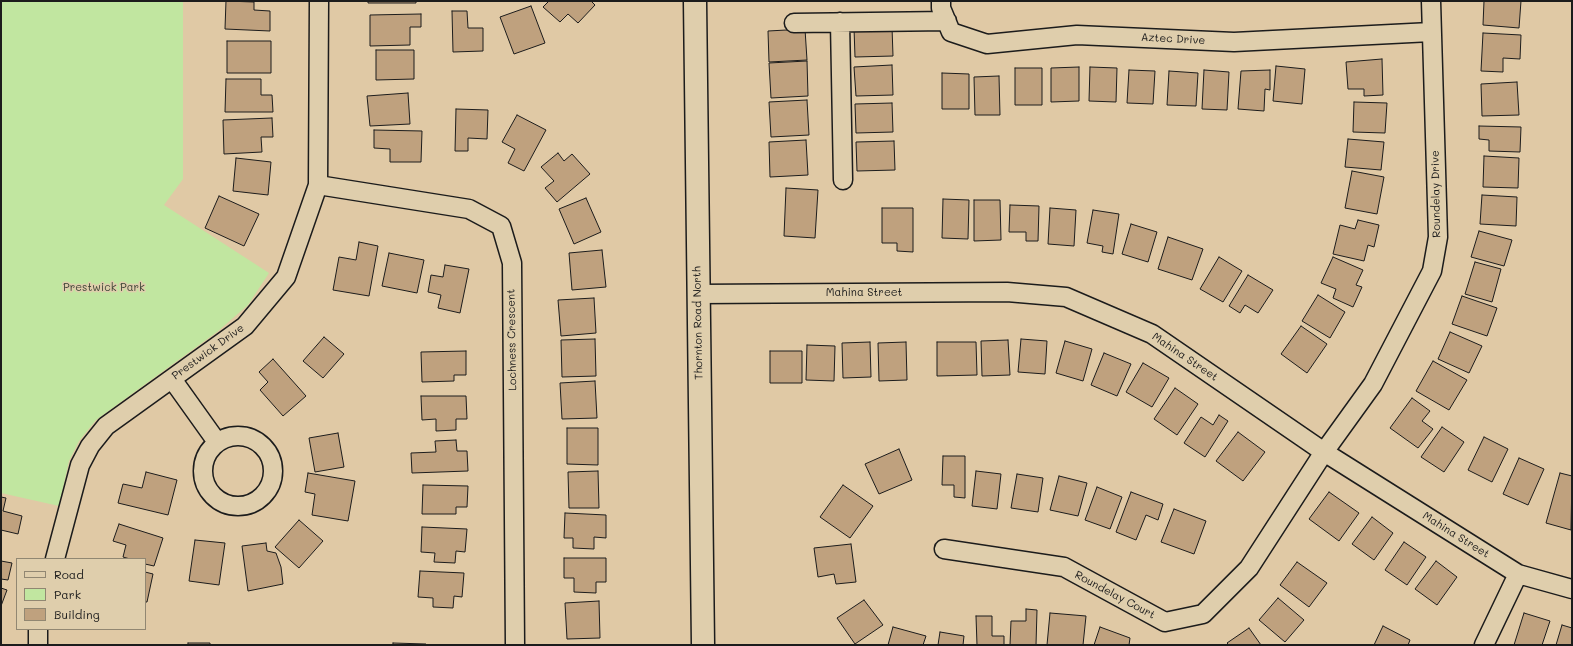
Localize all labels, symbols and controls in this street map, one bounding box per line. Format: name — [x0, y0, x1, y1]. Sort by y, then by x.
street label: Aztec Drive — [1140, 31, 1206, 47]
street label: Roundelay Drive — [1429, 150, 1443, 238]
street label: Thornton Road North — [690, 266, 706, 380]
park label: Prestwick Park — [63, 281, 145, 295]
street label: Mahina Street — [826, 286, 902, 300]
street label: Lochness Crescent — [505, 289, 519, 391]
street label: Prestwick Drive — [169, 321, 247, 383]
street label: Mahina Street — [1150, 330, 1220, 384]
street label: Mahina Street — [1420, 509, 1492, 561]
legend — [16, 558, 146, 630]
text: Road — [54, 566, 84, 582]
street label: Roundelay Court — [1073, 568, 1157, 622]
text: Park — [54, 586, 81, 602]
text: Building — [54, 606, 100, 622]

